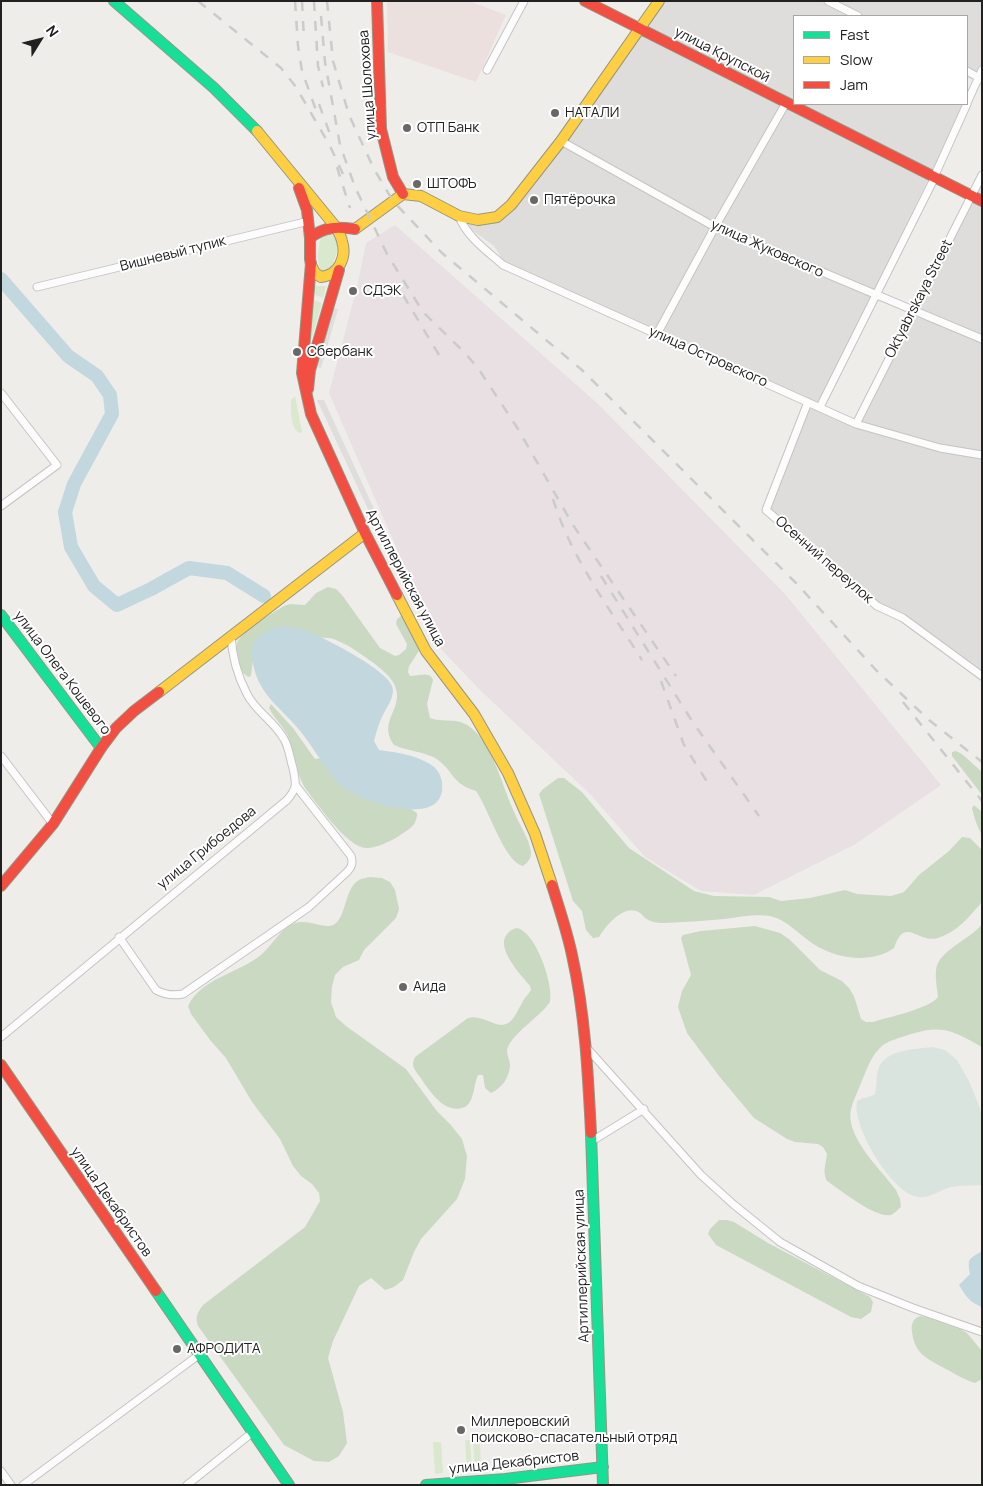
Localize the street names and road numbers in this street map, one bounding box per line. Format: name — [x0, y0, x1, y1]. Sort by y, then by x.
street label: улица Крупской — [671, 24, 773, 86]
street label: улица Шолохова — [356, 29, 380, 141]
street label: улица Жуковского — [708, 217, 826, 281]
street label: Вишневый тупик — [118, 233, 228, 275]
street label: Oktyabrskaya Street — [882, 237, 956, 361]
street label: улица Островского — [646, 323, 770, 391]
street label: Артиллерийская улица — [362, 506, 448, 650]
street label: Осенний переулок — [772, 513, 876, 607]
street label: улица Олега Кошевого — [10, 608, 114, 738]
street label: улица Грибоедова — [154, 803, 260, 893]
street label: улица Декабристов — [67, 1144, 155, 1260]
street label: Артиллерийская улица — [571, 1189, 593, 1343]
street label: улица Декабристов — [448, 1448, 580, 1478]

